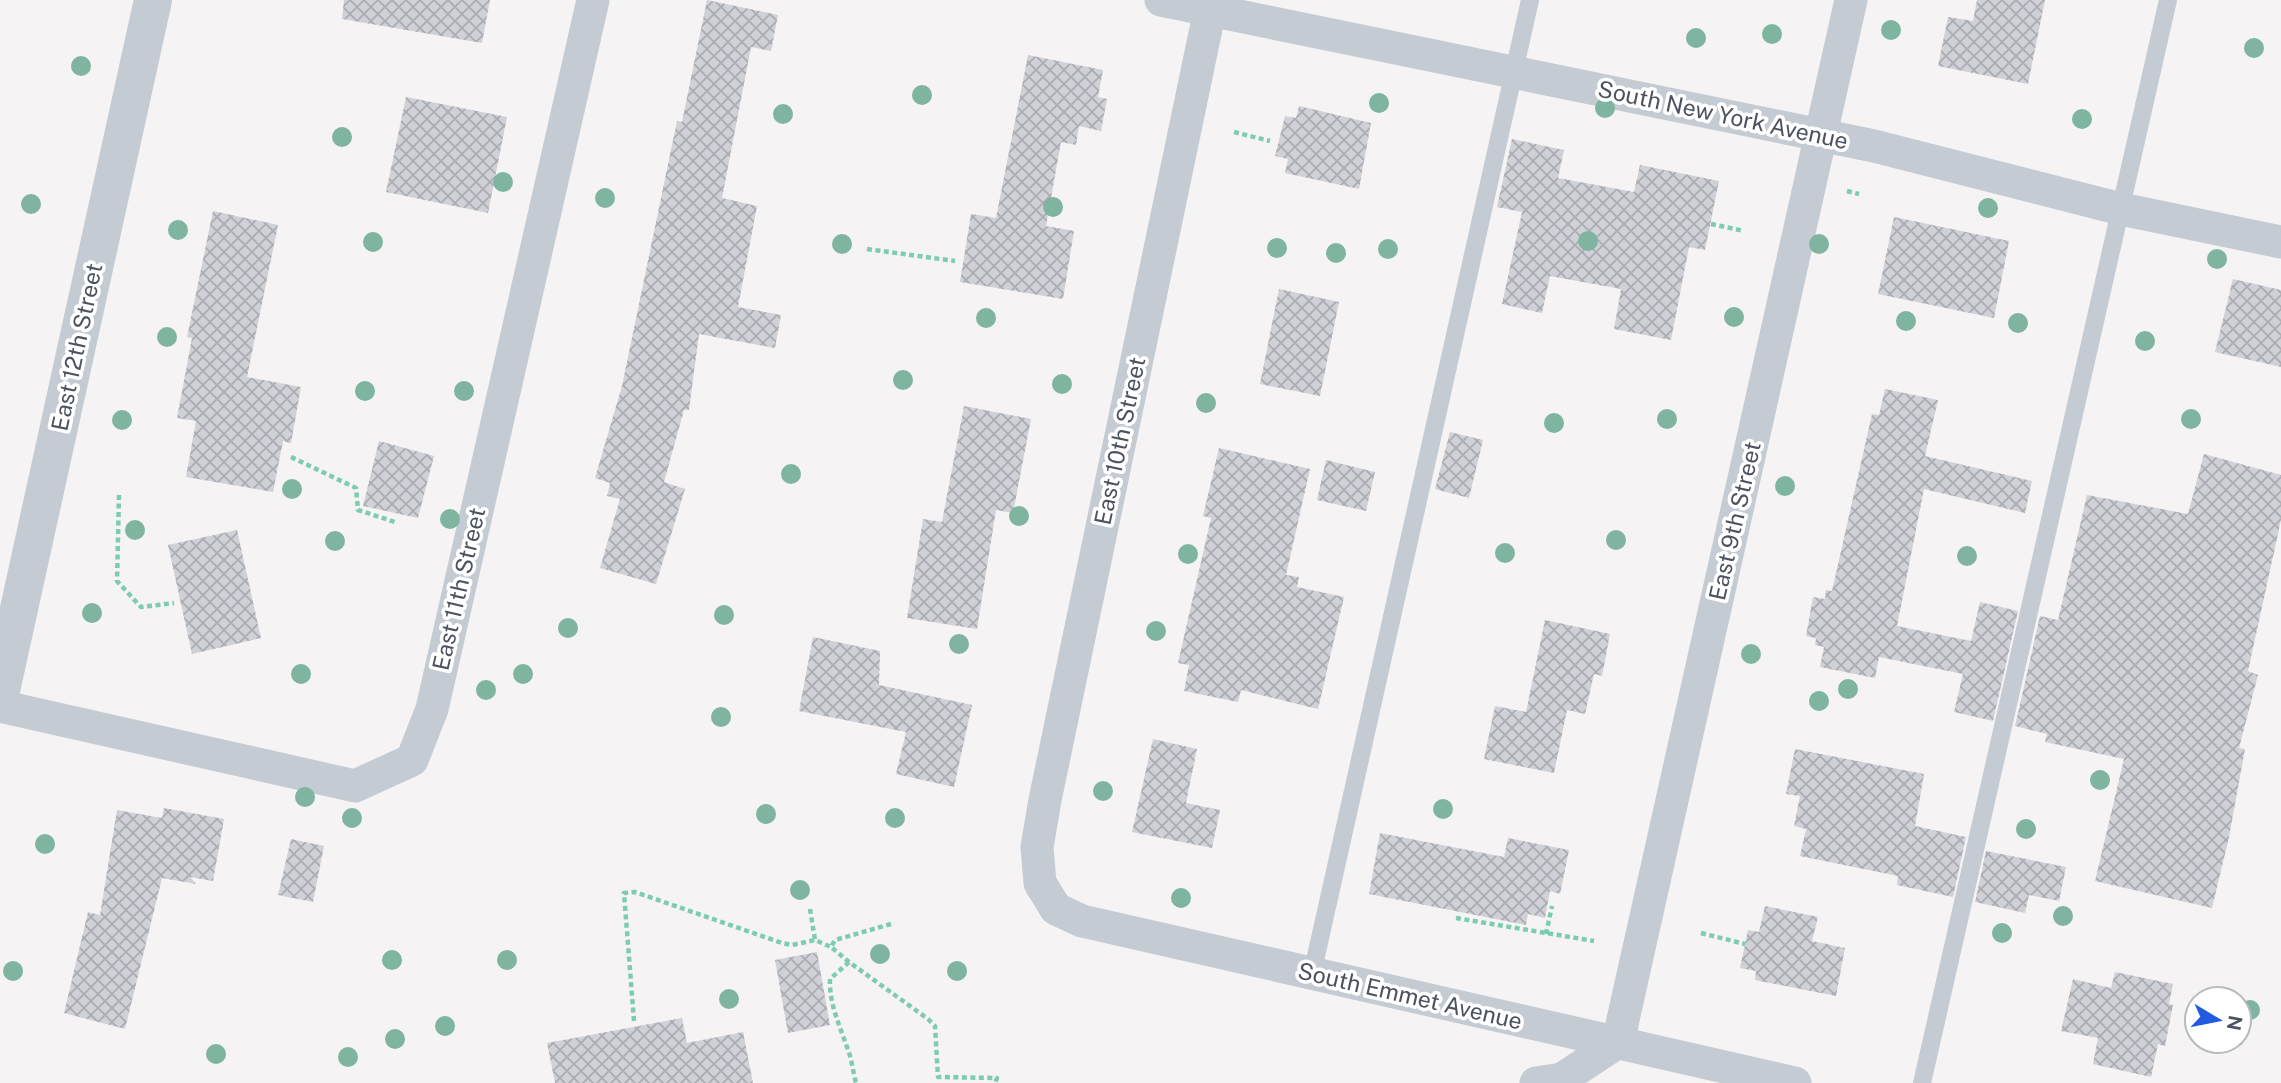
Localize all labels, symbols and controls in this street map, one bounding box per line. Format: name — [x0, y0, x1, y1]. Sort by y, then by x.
street label: South New York Avenue — [1596, 75, 1851, 154]
street label: East 12th Street — [46, 261, 107, 433]
street label: East 10th Street — [1089, 354, 1150, 527]
street label: East 9th Street — [1703, 439, 1766, 603]
street label: East 11th Street — [427, 505, 490, 673]
street label: South Emmet Avenue — [1295, 957, 1525, 1034]
north arrow — [2183, 985, 2253, 1055]
text: N — [2223, 1014, 2247, 1032]

